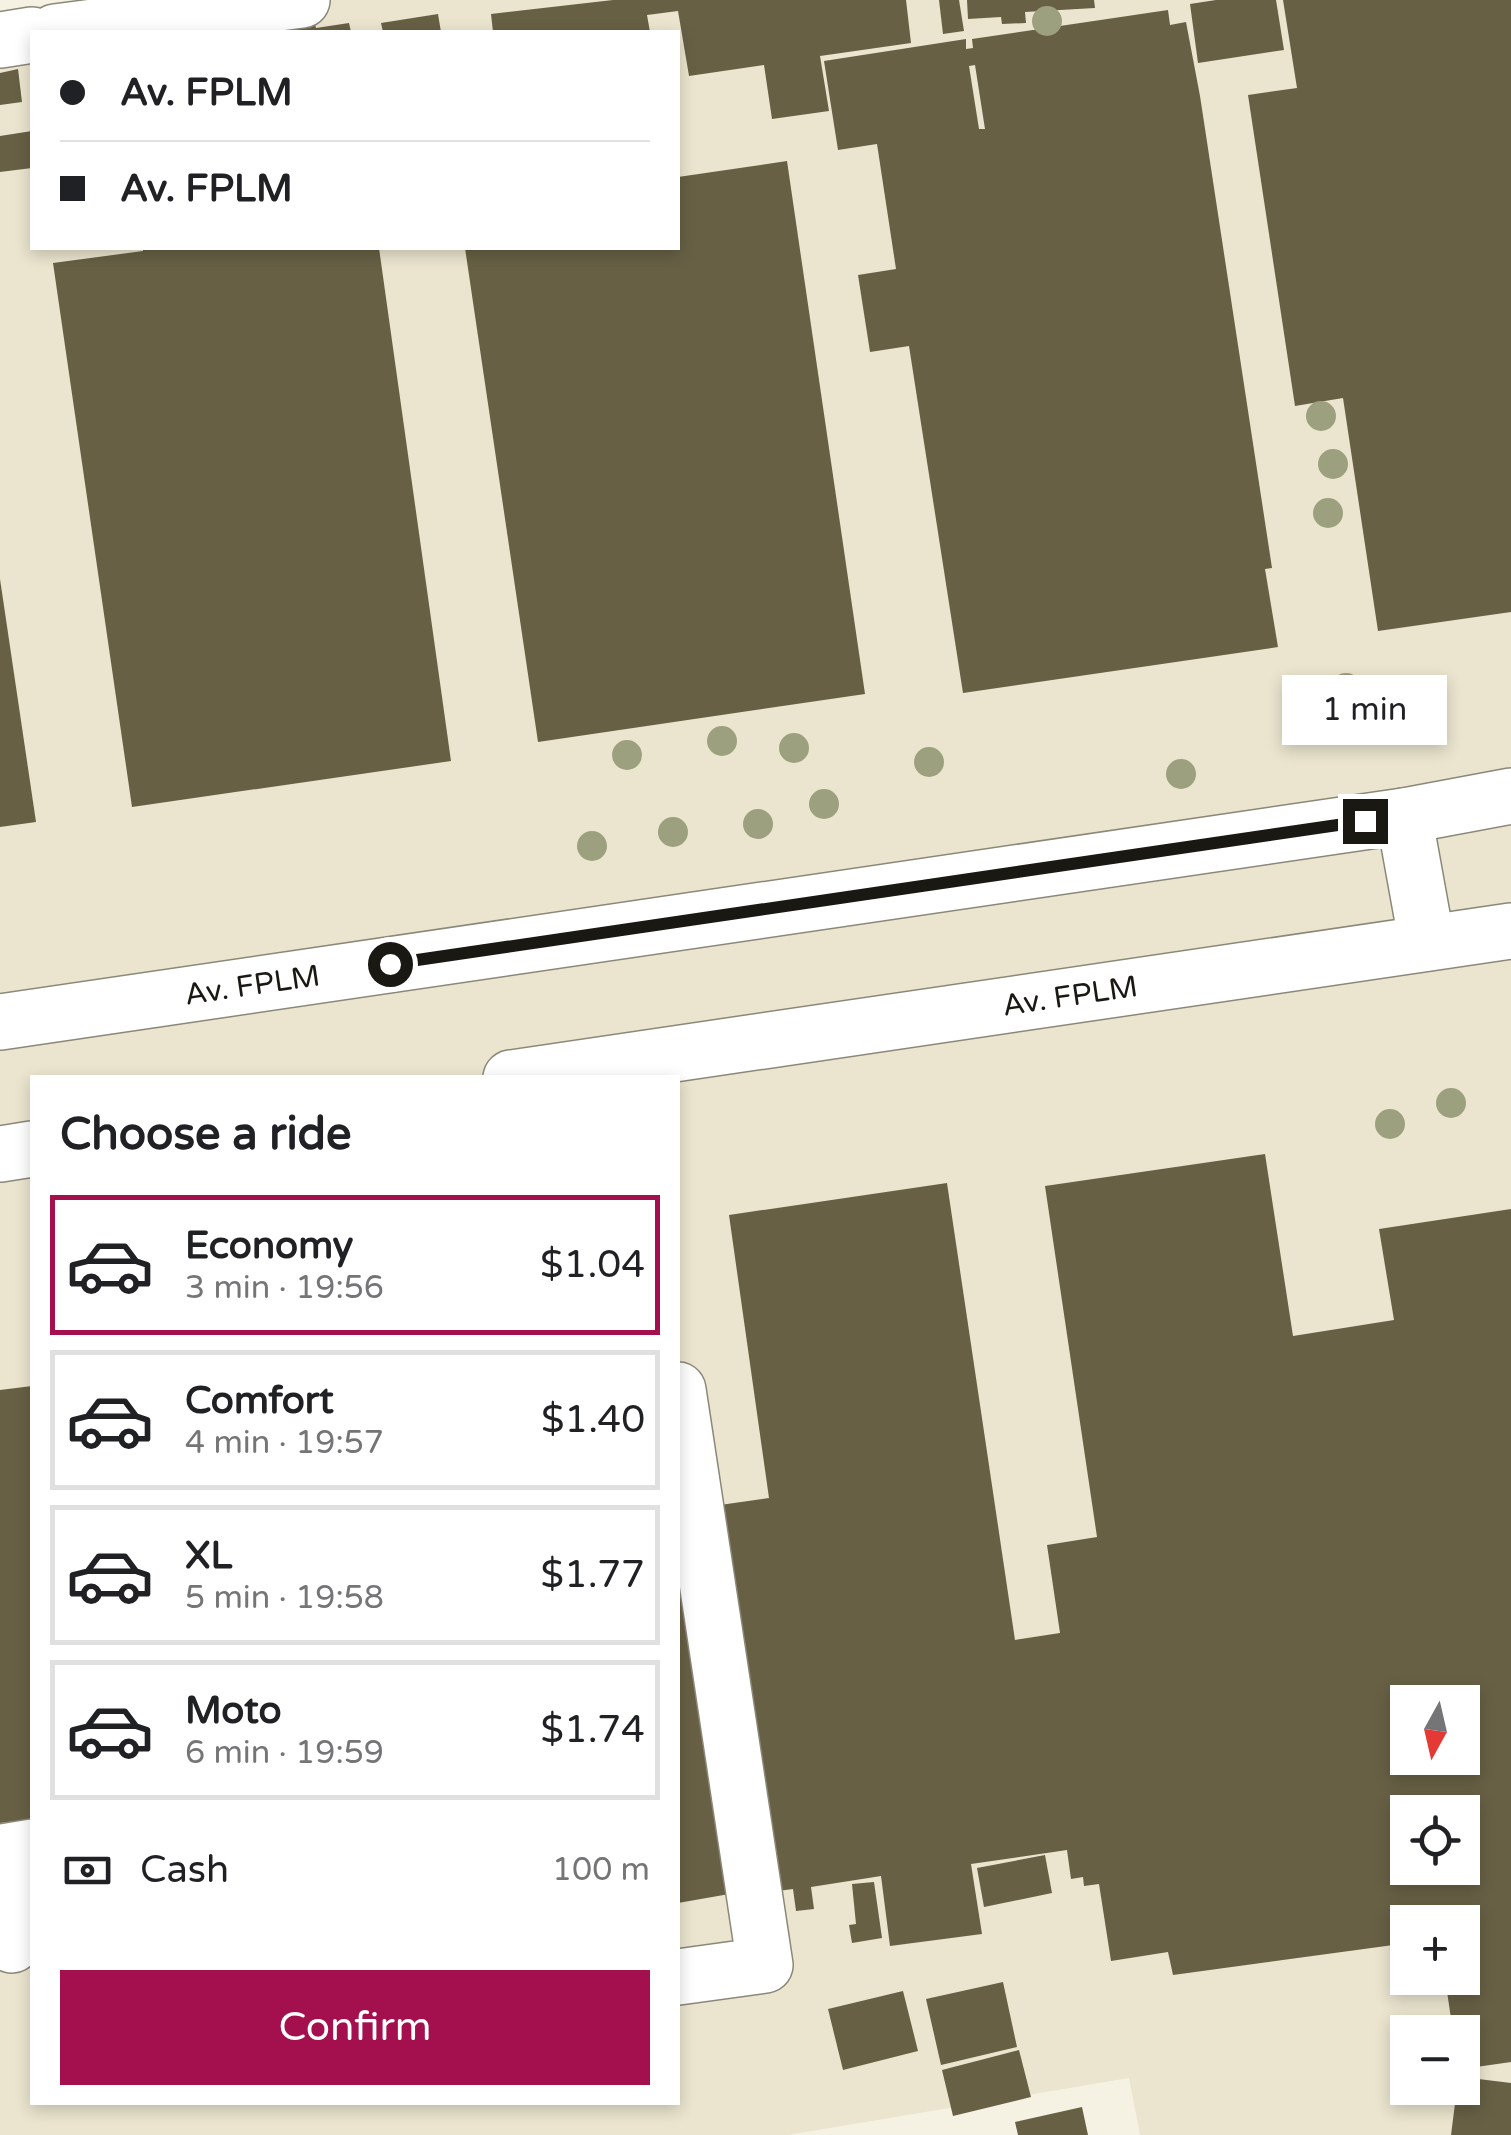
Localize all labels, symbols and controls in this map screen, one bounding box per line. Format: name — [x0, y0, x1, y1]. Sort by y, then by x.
text: Av. FPLM — [120, 70, 293, 116]
text: Av. FPLM — [120, 166, 293, 212]
callout: 1 min — [1282, 676, 1448, 746]
text: 1 min — [1322, 691, 1407, 729]
route end — [1343, 799, 1388, 844]
route start — [368, 942, 413, 987]
street label: Av. FPLM — [182, 957, 322, 1014]
street label: Av. FPLM — [1000, 968, 1140, 1025]
text: Choose a ride — [60, 1108, 351, 1162]
icon: car — [65, 1220, 155, 1310]
text: Economy — [185, 1223, 353, 1269]
text: $1.04 — [540, 1242, 645, 1288]
text: 3 min · 19:56 — [185, 1269, 384, 1307]
icon: car — [65, 1375, 155, 1465]
text: Comfort — [185, 1378, 334, 1424]
text: $1.40 — [541, 1397, 645, 1443]
text: 4 min · 19:57 — [185, 1424, 384, 1462]
icon: car — [65, 1530, 155, 1620]
text: XL — [185, 1533, 232, 1579]
text: $1.77 — [540, 1552, 645, 1598]
text: 5 min · 19:58 — [185, 1579, 384, 1617]
icon: car — [65, 1685, 155, 1775]
north arrow — [1390, 1685, 1480, 1775]
map controls — [1390, 1685, 1480, 2105]
text: Moto — [185, 1688, 281, 1734]
text: $1.74 — [540, 1707, 645, 1753]
text: 6 min · 19:59 — [185, 1734, 384, 1772]
button: locate — [1390, 1795, 1480, 1885]
icon: cash — [60, 1843, 115, 1898]
text: Cash — [140, 1847, 229, 1893]
text: 100 m — [552, 1851, 650, 1889]
button: + — [1390, 1905, 1480, 1995]
button: Confirm — [60, 1970, 650, 2085]
button: − — [1390, 2015, 1480, 2105]

